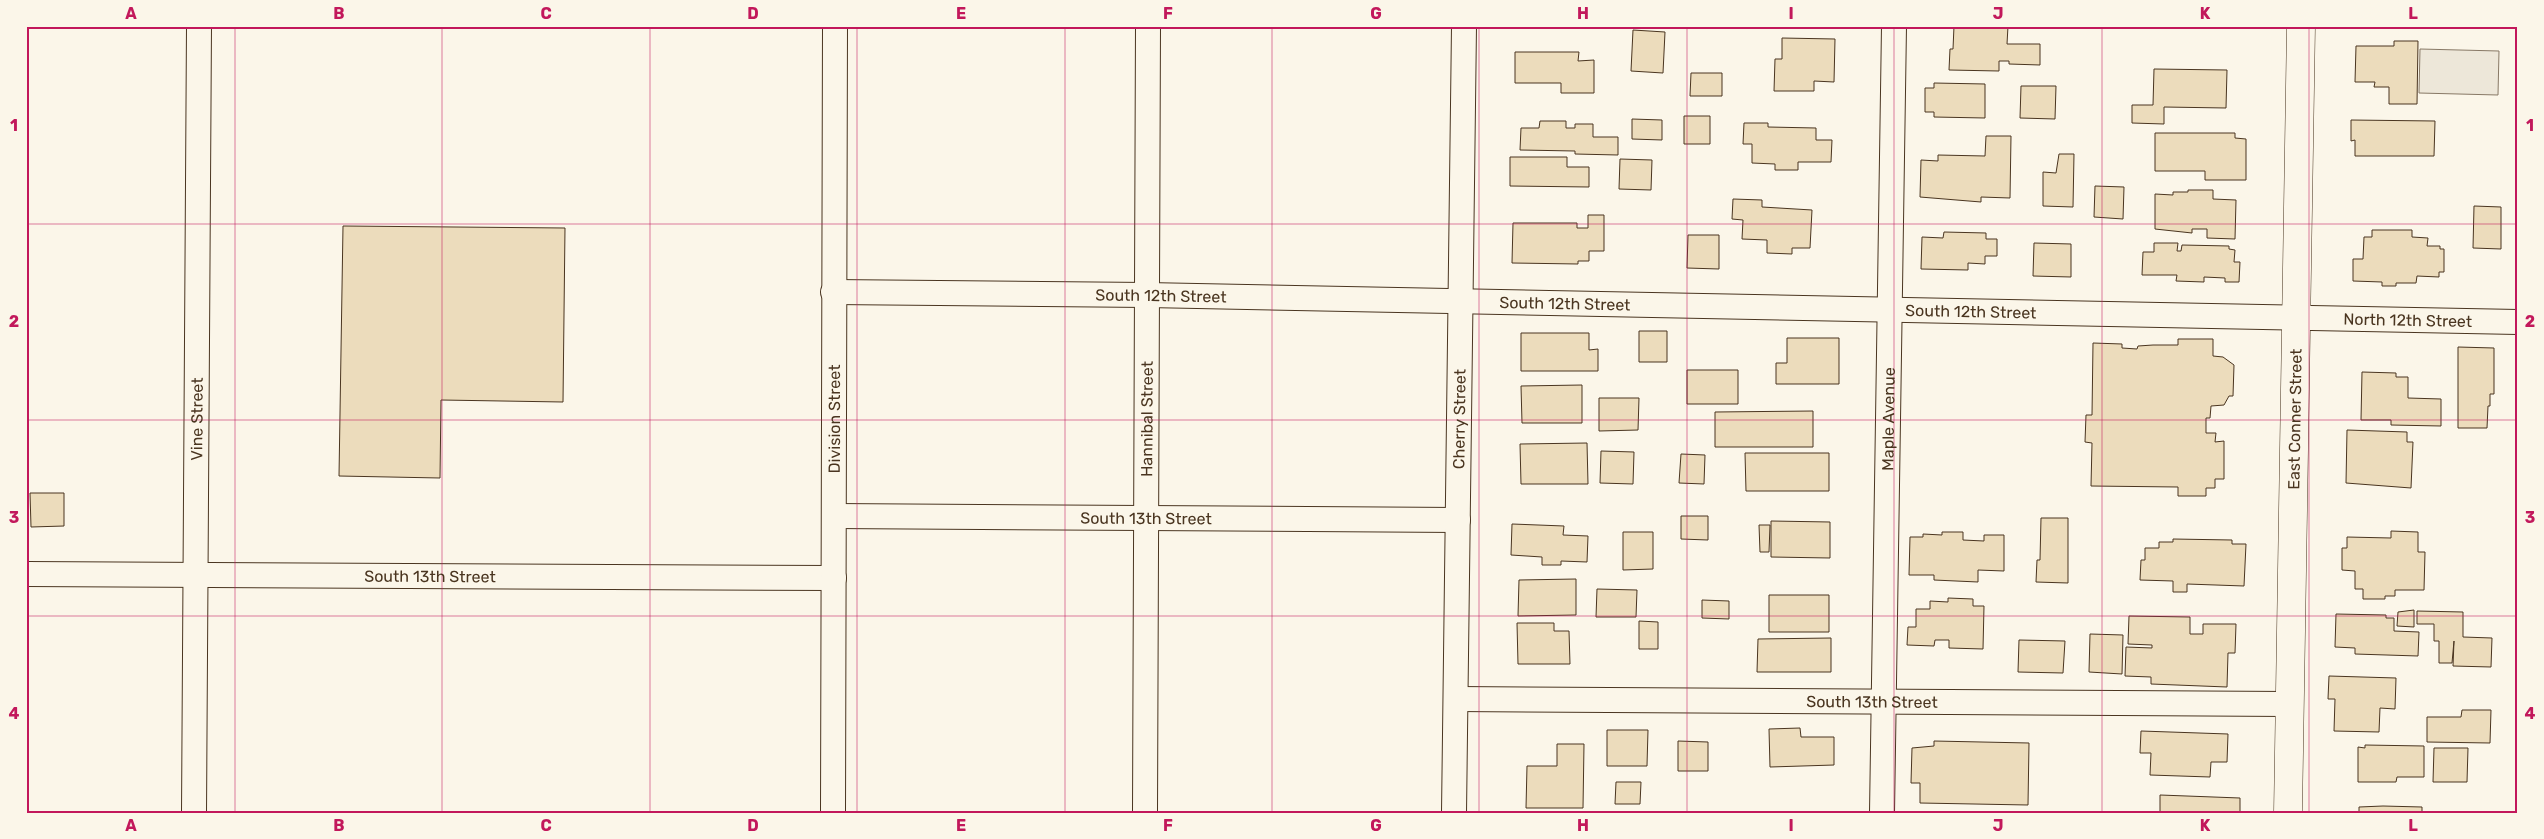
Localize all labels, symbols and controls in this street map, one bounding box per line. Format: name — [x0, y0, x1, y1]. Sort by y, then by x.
text: A — [125, 4, 137, 23]
text: B — [333, 4, 345, 23]
text: C — [540, 4, 552, 23]
text: D — [747, 4, 759, 23]
text: E — [956, 4, 966, 23]
text: F — [1163, 4, 1173, 23]
text: G — [1370, 4, 1382, 23]
text: H — [1577, 4, 1589, 23]
text: I — [1788, 4, 1794, 23]
text: J — [1993, 4, 2003, 23]
text: K — [2200, 4, 2211, 23]
text: L — [2408, 4, 2418, 23]
text: 1 — [10, 116, 18, 135]
text: 1 — [2526, 116, 2534, 135]
street label: South 12th Street — [1095, 286, 1227, 307]
street label: South 12th Street — [1499, 293, 1631, 315]
street label: South 12th Street — [1905, 301, 2037, 323]
street label: North 12th Street — [2343, 310, 2472, 331]
text: 2 — [9, 312, 19, 331]
text: 2 — [2525, 312, 2535, 331]
street label: East Conner Street — [2284, 348, 2306, 490]
street label: Hannibal Street — [1137, 361, 1157, 477]
street label: Division Street — [825, 365, 844, 473]
street label: Maple Avenue — [1878, 367, 1899, 471]
street label: Cherry Street — [1449, 369, 1470, 469]
street label: Vine Street — [187, 377, 207, 461]
text: 3 — [9, 508, 19, 527]
text: 3 — [2525, 508, 2535, 527]
street label: South 13th Street — [1080, 509, 1212, 528]
street label: South 13th Street — [364, 567, 496, 586]
street label: South 13th Street — [1806, 692, 1938, 712]
text: 4 — [9, 704, 20, 723]
text: 4 — [2525, 704, 2536, 723]
text: A — [125, 816, 137, 835]
text: B — [333, 816, 345, 835]
text: C — [540, 816, 552, 835]
text: D — [747, 816, 759, 835]
text: E — [956, 816, 966, 835]
text: F — [1163, 816, 1173, 835]
text: G — [1370, 816, 1382, 835]
text: H — [1577, 816, 1589, 835]
text: I — [1788, 816, 1794, 835]
text: J — [1993, 816, 2003, 835]
text: K — [2200, 816, 2211, 835]
text: L — [2408, 816, 2418, 835]

